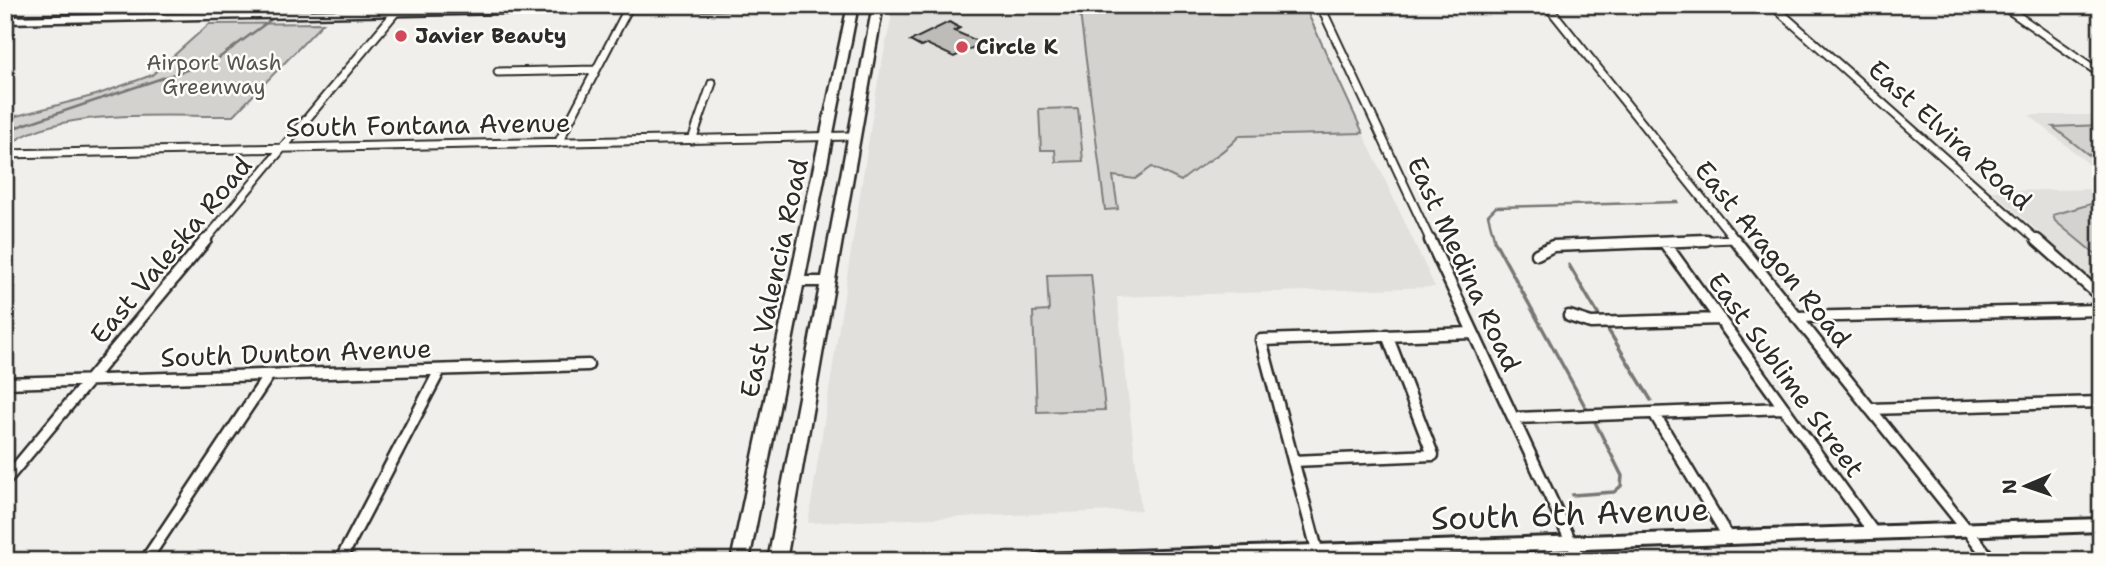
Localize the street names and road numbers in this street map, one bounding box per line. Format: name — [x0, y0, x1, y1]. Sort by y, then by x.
street label: East Elvira Road — [1861, 52, 2040, 218]
street label: South Fontana Avenue — [285, 105, 571, 144]
street label: East Valeska Road — [82, 149, 259, 351]
street label: East Medina Road — [1399, 151, 1530, 377]
street label: East Aragon Road — [1687, 153, 1860, 354]
street label: East Valencia Road — [731, 155, 816, 401]
street label: East Sublime Street — [1700, 265, 1873, 484]
street label: South Dunton Avenue — [160, 330, 432, 375]
street label: South 6th Avenue — [1430, 487, 1710, 540]

